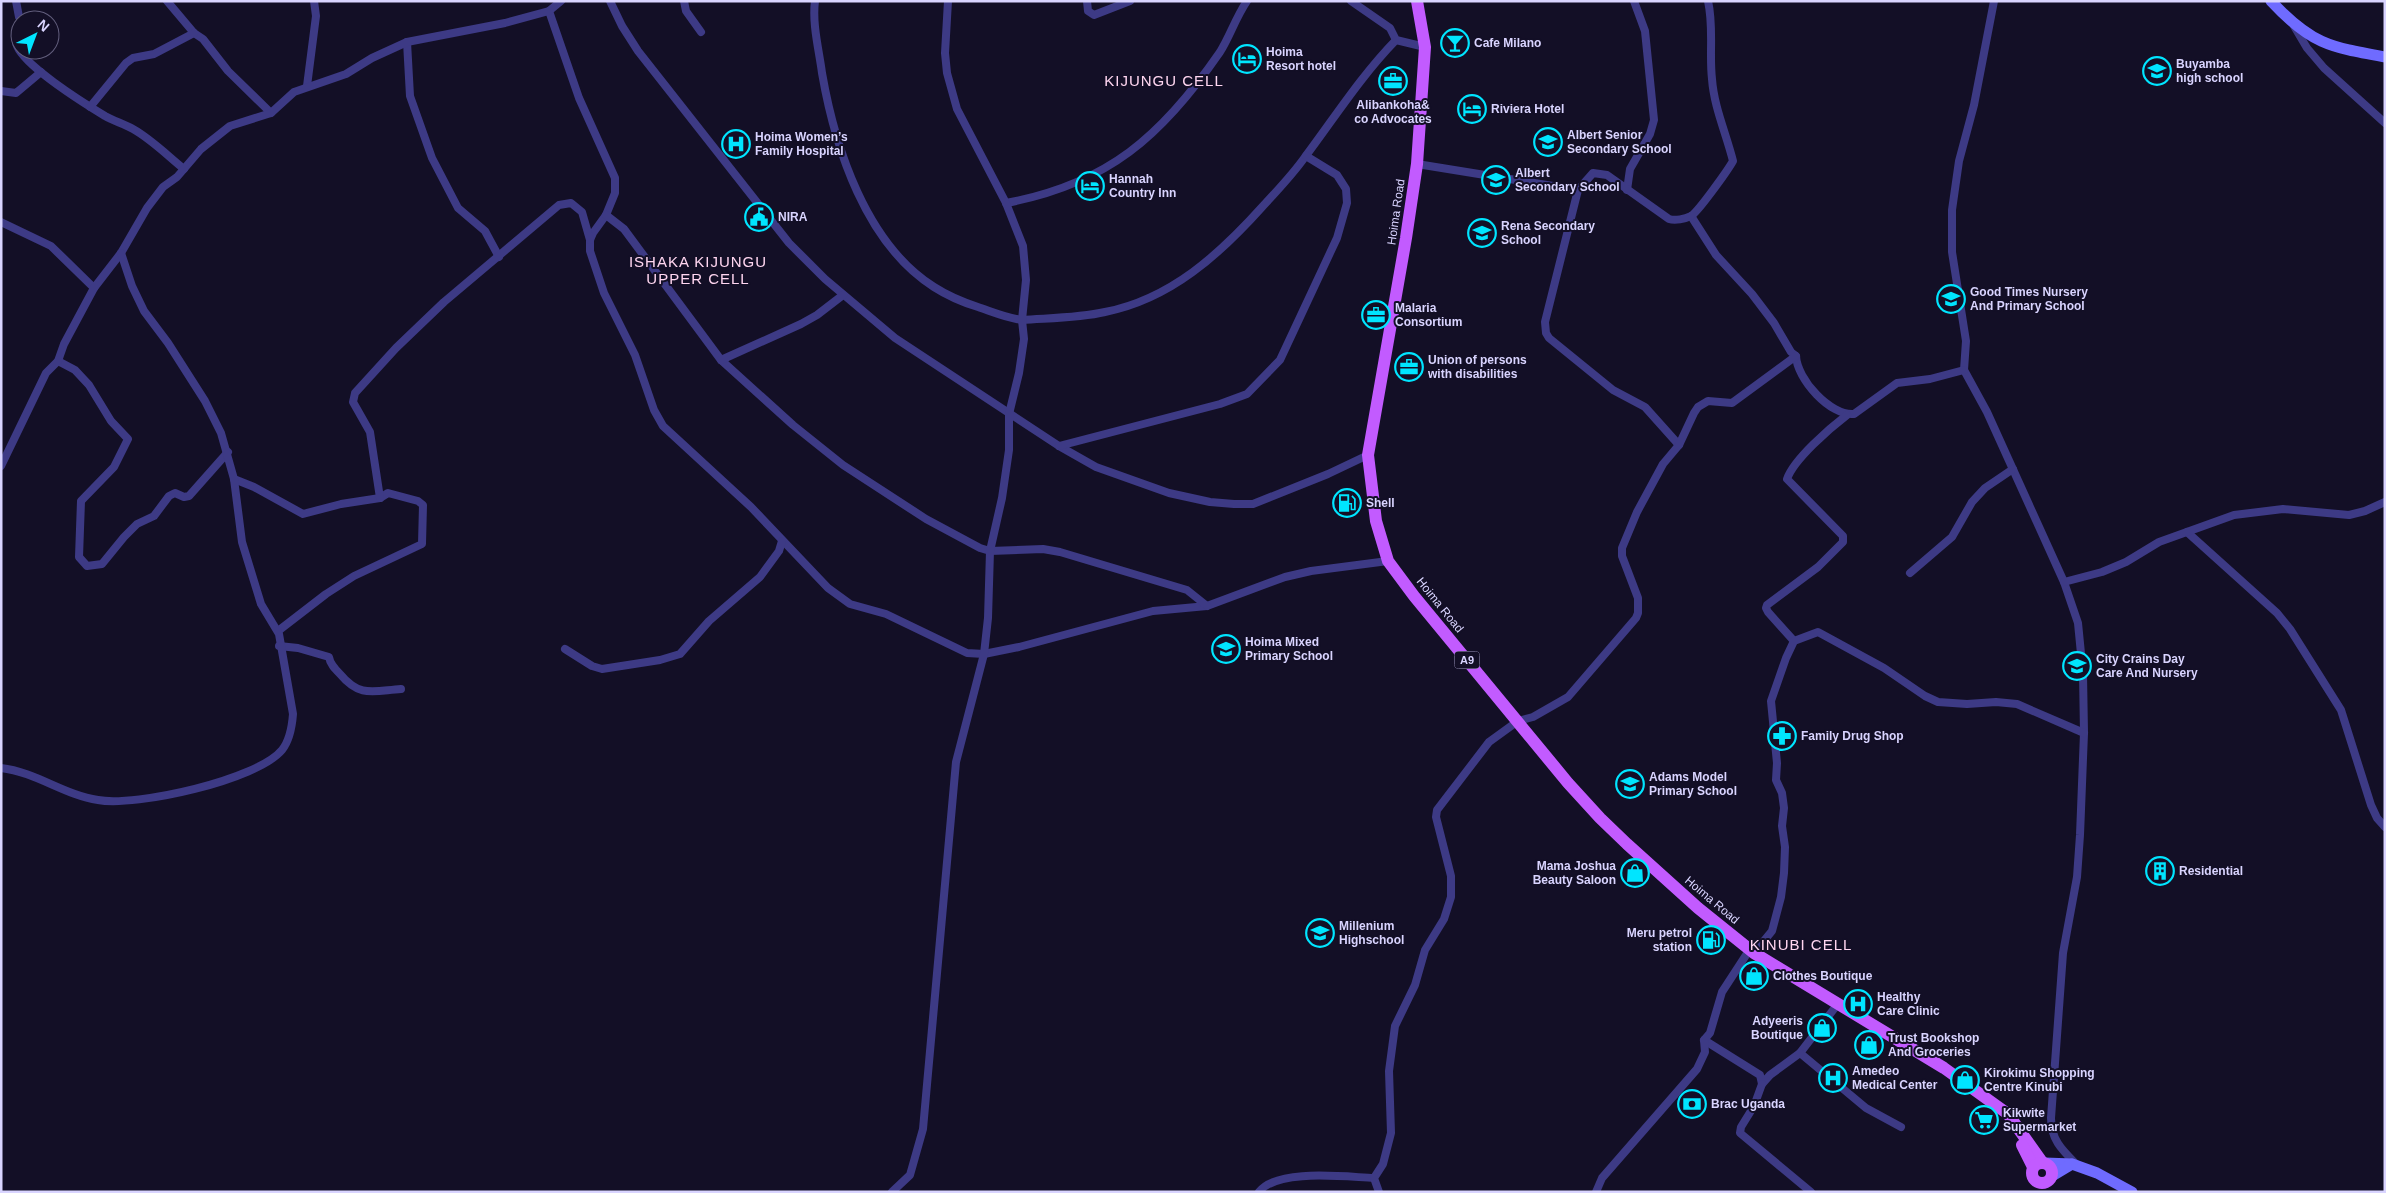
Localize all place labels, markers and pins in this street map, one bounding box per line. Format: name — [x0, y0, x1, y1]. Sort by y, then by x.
bar icon: Cafe Milano — [1440, 28, 1470, 58]
place label: Cafe Milano — [1474, 36, 1541, 50]
hotel icon: Hoima Resort hotel — [1232, 44, 1262, 74]
place label: Hoima Resort hotel — [1266, 45, 1336, 73]
school or university icon: Buyamba high school — [2142, 56, 2172, 86]
place label: Buyamba high school — [2176, 57, 2243, 85]
office icon: Alibankoha& co Advocates — [1378, 66, 1408, 96]
hotel icon: Riviera Hotel — [1457, 94, 1487, 124]
place label: Alibankoha& co Advocates — [1354, 98, 1432, 126]
place label: Riviera Hotel — [1491, 102, 1564, 116]
school or university icon: Albert Senior Secondary School — [1533, 127, 1563, 157]
place label: Albert Senior Secondary School — [1567, 128, 1672, 156]
hospital icon: Hoima Women’s Family Hospital — [721, 129, 751, 159]
place label: Hoima Women’s Family Hospital — [755, 130, 848, 158]
school or university icon: Albert Secondary School — [1481, 165, 1511, 195]
place label: Albert Secondary School — [1515, 166, 1620, 194]
hotel icon: Hannah Country Inn — [1075, 171, 1105, 201]
place label: Hannah Country Inn — [1109, 172, 1176, 200]
public building icon: NIRA — [744, 202, 774, 232]
place label: NIRA — [778, 210, 808, 224]
school or university icon: Rena Secondary School — [1467, 218, 1497, 248]
place label: Rena Secondary School — [1501, 219, 1595, 247]
school or university icon: Good Times Nursery And Primary School — [1936, 284, 1966, 314]
place label: Good Times Nursery And Primary School — [1970, 285, 2088, 313]
office icon: Malaria Consortium — [1361, 300, 1391, 330]
place label: Malaria Consortium — [1395, 301, 1462, 329]
office icon: Union of persons with disabilities — [1394, 352, 1424, 382]
place label: Union of persons with disabilities — [1427, 353, 1527, 381]
fuel station icon: Shell — [1332, 488, 1362, 518]
place label: Shell — [1366, 496, 1395, 510]
school or university icon: Hoima Mixed Primary School — [1211, 634, 1241, 664]
place label: Hoima Mixed Primary School — [1245, 635, 1333, 663]
school or university icon: City Crains Day Care And Nursery — [2062, 651, 2092, 681]
place label: City Crains Day Care And Nursery — [2096, 652, 2198, 680]
pharmacy icon: Family Drug Shop — [1767, 721, 1797, 751]
place label: Family Drug Shop — [1801, 729, 1904, 743]
school or university icon: Adams Model Primary School — [1615, 769, 1645, 799]
place label: Adams Model Primary School — [1649, 770, 1737, 798]
building icon: Residential — [2145, 856, 2175, 886]
shop icon: Mama Joshua Beauty Saloon — [1620, 858, 1650, 888]
place label: Mama Joshua Beauty Saloon — [1533, 859, 1616, 887]
place label: Residential — [2179, 864, 2243, 878]
school or university icon: Millenium Highschool — [1305, 918, 1335, 948]
place label: Millenium Highschool — [1339, 919, 1404, 947]
fuel station icon: Meru petrol station — [1696, 925, 1726, 955]
place label: Meru petrol station — [1627, 926, 1692, 954]
shop icon: Clothes Boutique — [1739, 961, 1769, 991]
place label: Clothes Boutique — [1773, 969, 1873, 983]
hospital icon: Healthy Care Clinic — [1843, 989, 1873, 1019]
place label: Healthy Care Clinic — [1877, 990, 1940, 1018]
shop icon: Adyeeris Boutique — [1807, 1013, 1837, 1043]
place label: Adyeeris Boutique — [1751, 1014, 1803, 1042]
shop icon: Trust Bookshop And Groceries — [1854, 1030, 1884, 1060]
place label: Trust Bookshop And Groceries — [1888, 1031, 1979, 1059]
hospital icon: Amedeo Medical Center — [1818, 1063, 1848, 1093]
place label: Amedeo Medical Center — [1852, 1064, 1938, 1092]
shop icon: Kirokimu Shopping Centre Kinubi — [1950, 1065, 1980, 1095]
place label: Kirokimu Shopping Centre Kinubi — [1984, 1066, 2095, 1094]
bank icon: Brac Uganda — [1677, 1089, 1707, 1119]
place label: Brac Uganda — [1711, 1097, 1785, 1111]
supermarket icon: Kikwite Supermarket — [1969, 1105, 1999, 1135]
place label: Kikwite Supermarket — [2003, 1106, 2076, 1134]

